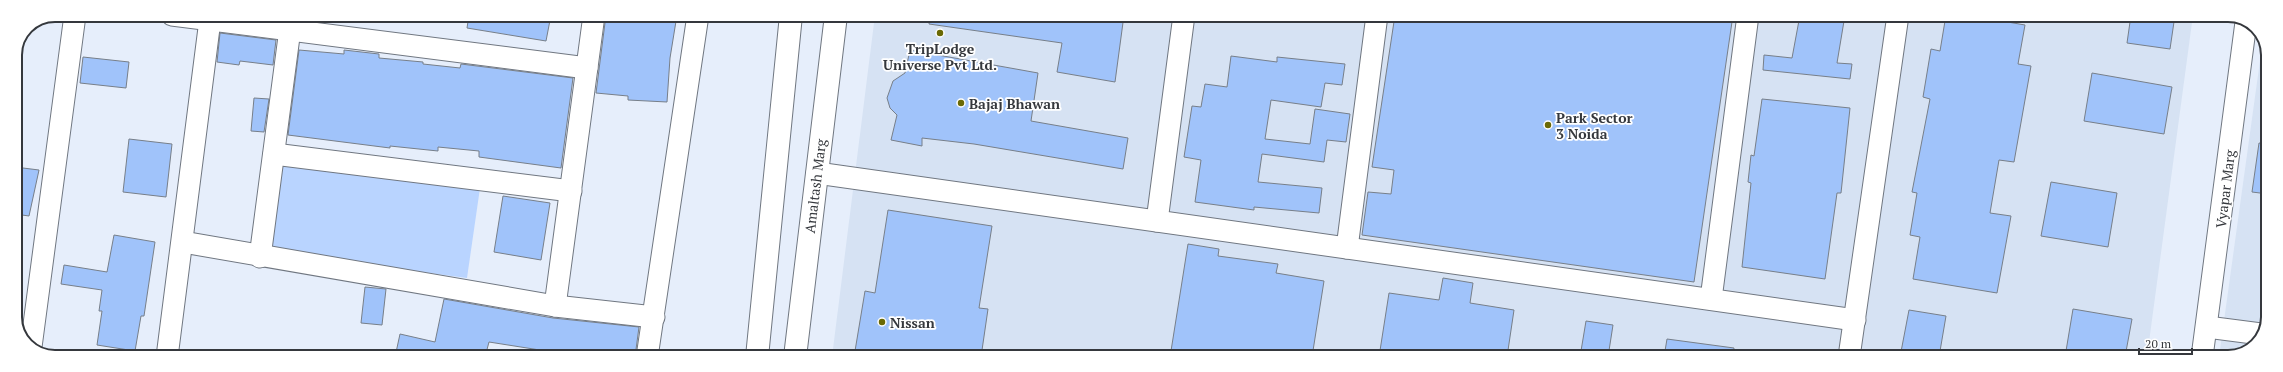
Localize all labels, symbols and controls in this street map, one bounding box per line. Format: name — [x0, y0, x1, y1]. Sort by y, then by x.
marker: TripLodge Universe Pvt Ltd. — [935, 28, 945, 38]
place label: TripLodge Universe Pvt Ltd. — [883, 39, 997, 74]
place label: Bajaj Bhawan — [969, 94, 1060, 113]
marker: Bajaj Bhawan — [956, 98, 966, 108]
place label: Park Sector 3 Noida — [1556, 108, 1633, 143]
marker: Park Sector 3 Noida — [1543, 120, 1553, 130]
street label: Amaltash Marg — [800, 137, 830, 234]
street label: Vyapar Marg — [2211, 148, 2239, 229]
place label: Nissan — [890, 313, 935, 332]
marker: Nissan — [877, 317, 887, 327]
scale bar — [2139, 330, 2192, 356]
text: 20 m — [2145, 336, 2172, 351]

